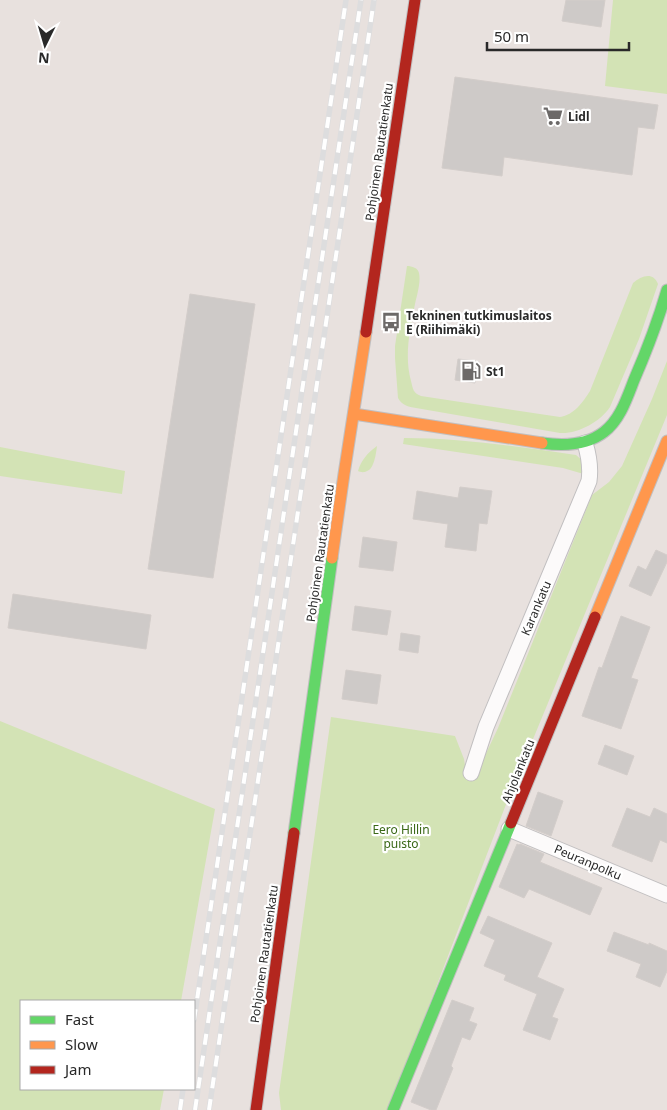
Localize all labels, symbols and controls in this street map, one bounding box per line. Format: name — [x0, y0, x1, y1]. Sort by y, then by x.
north arrow — [20, 20, 70, 70]
scale bar — [487, 20, 630, 52]
text: 50 m — [494, 26, 529, 46]
text: N — [37, 48, 50, 68]
street label: Pohjoinen Rautatienkatu — [361, 82, 397, 222]
supermarket icon: Lidl — [542, 105, 564, 127]
place label: Lidl — [568, 108, 589, 125]
place label: Tekninen tutkimuslaitos E (Riihimäki) — [406, 307, 552, 338]
bus stop icon: Tekninen tutkimuslaitos E (Riihimäki) — [380, 311, 402, 333]
fuel station icon: St1 — [460, 360, 482, 382]
place label: St1 — [486, 363, 505, 380]
street label: Pohjoinen Rautatienkatu — [302, 483, 338, 623]
street label: Karankatu — [517, 578, 555, 638]
street label: Ahjolankatu — [497, 736, 539, 806]
park label: Eero Hillin puisto — [372, 821, 430, 852]
street label: Peuranpolku — [552, 840, 624, 884]
street label: Pohjoinen Rautatienkatu — [246, 884, 282, 1024]
legend — [20, 1000, 195, 1090]
text: Fast — [65, 1009, 94, 1029]
text: Slow — [65, 1034, 98, 1054]
text: Jam — [63, 1059, 92, 1079]

